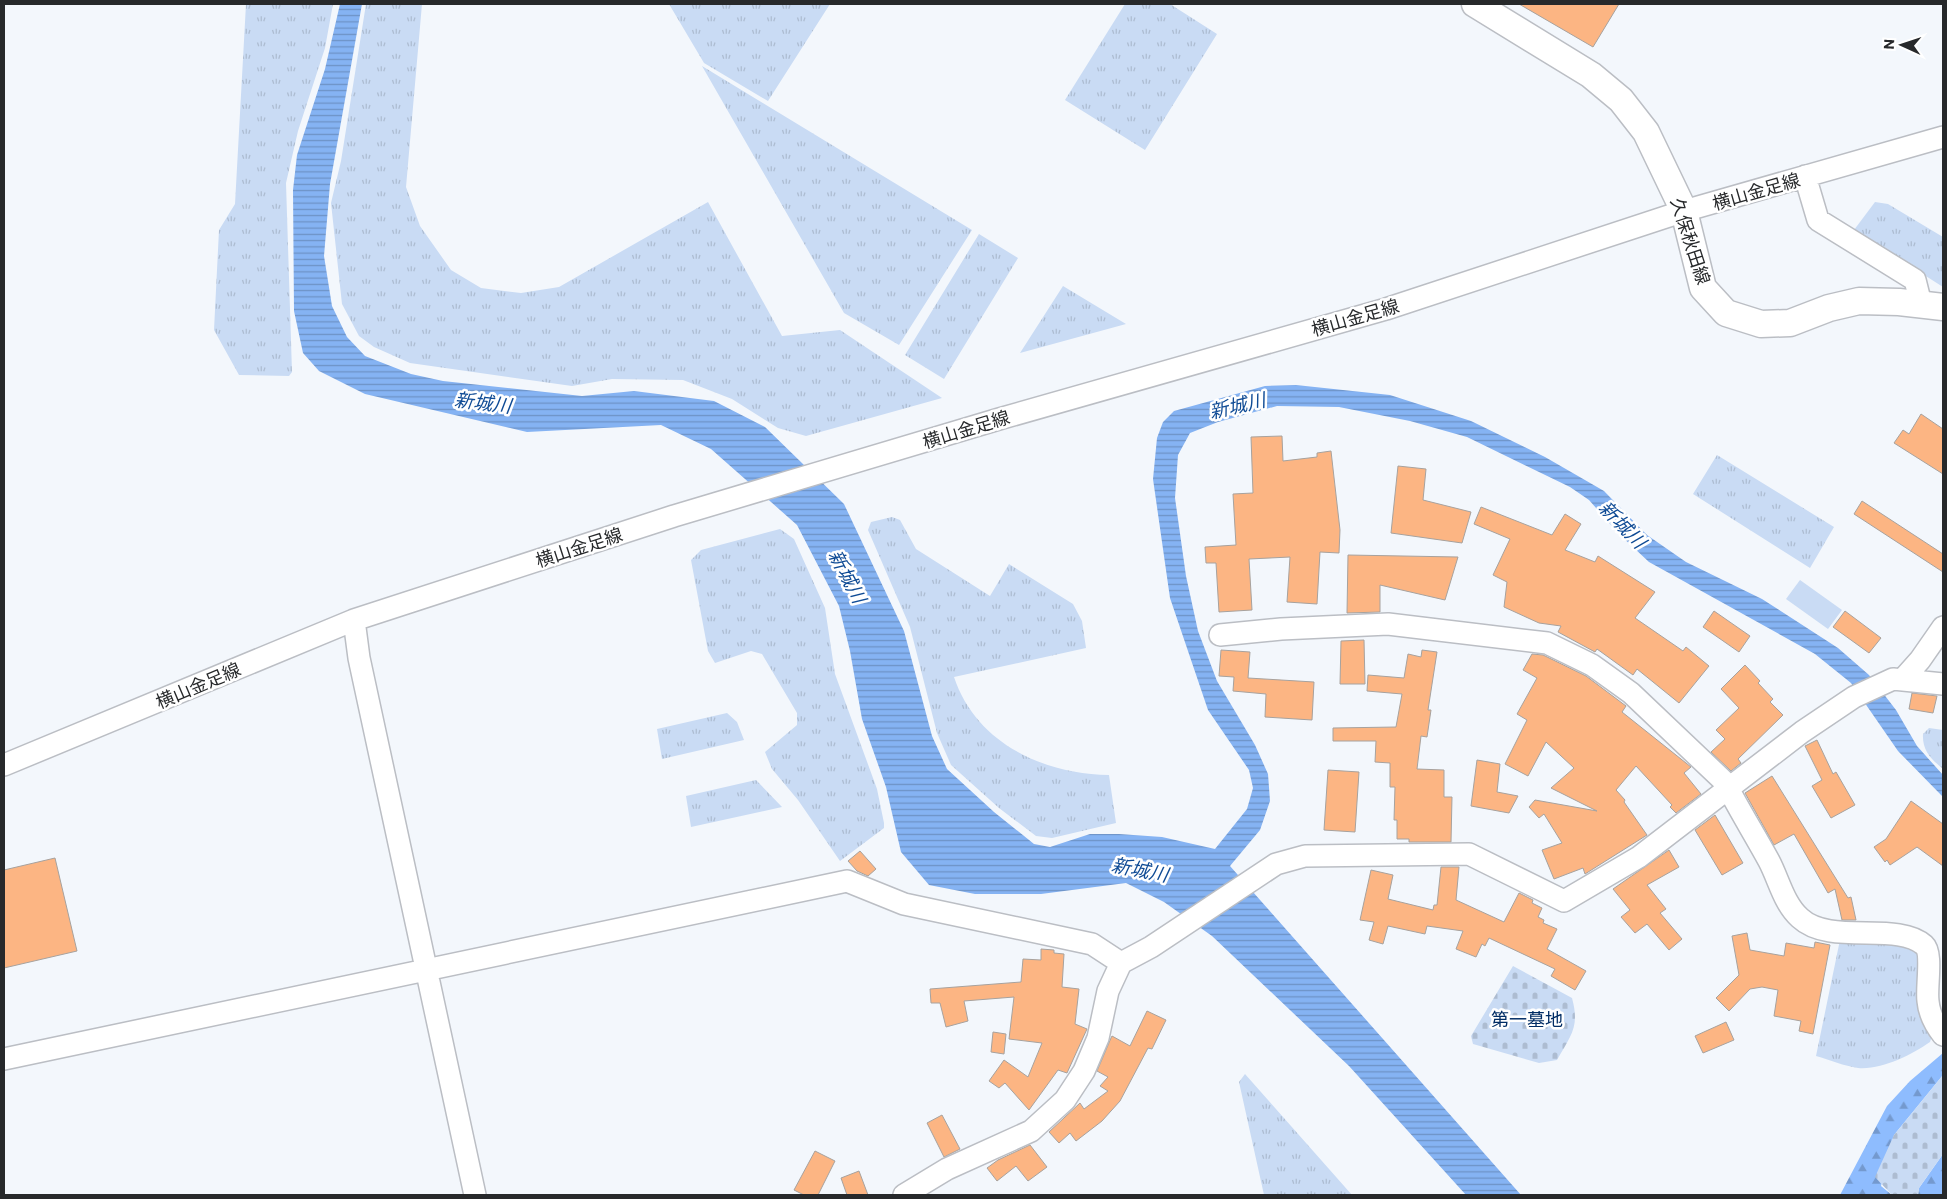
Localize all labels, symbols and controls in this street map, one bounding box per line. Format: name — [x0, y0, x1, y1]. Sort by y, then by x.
north arrow — [1877, 20, 1927, 70]
text: N — [1880, 39, 1897, 50]
street label: 横山金足線 — [1710, 168, 1802, 214]
street label: 久保秋田線 — [1667, 195, 1715, 287]
street label: 横山金足線 — [1309, 294, 1401, 340]
water label: 新城川 — [453, 387, 515, 417]
water label: 新城川 — [1207, 387, 1269, 423]
street label: 横山金足線 — [920, 405, 1012, 453]
water label: 新城川 — [1595, 496, 1652, 554]
street label: 横山金足線 — [533, 523, 625, 571]
water label: 新城川 — [824, 545, 872, 608]
street label: 横山金足線 — [152, 657, 244, 713]
water label: 新城川 — [1110, 852, 1172, 886]
park label: 第一墓地 — [1491, 1008, 1563, 1030]

